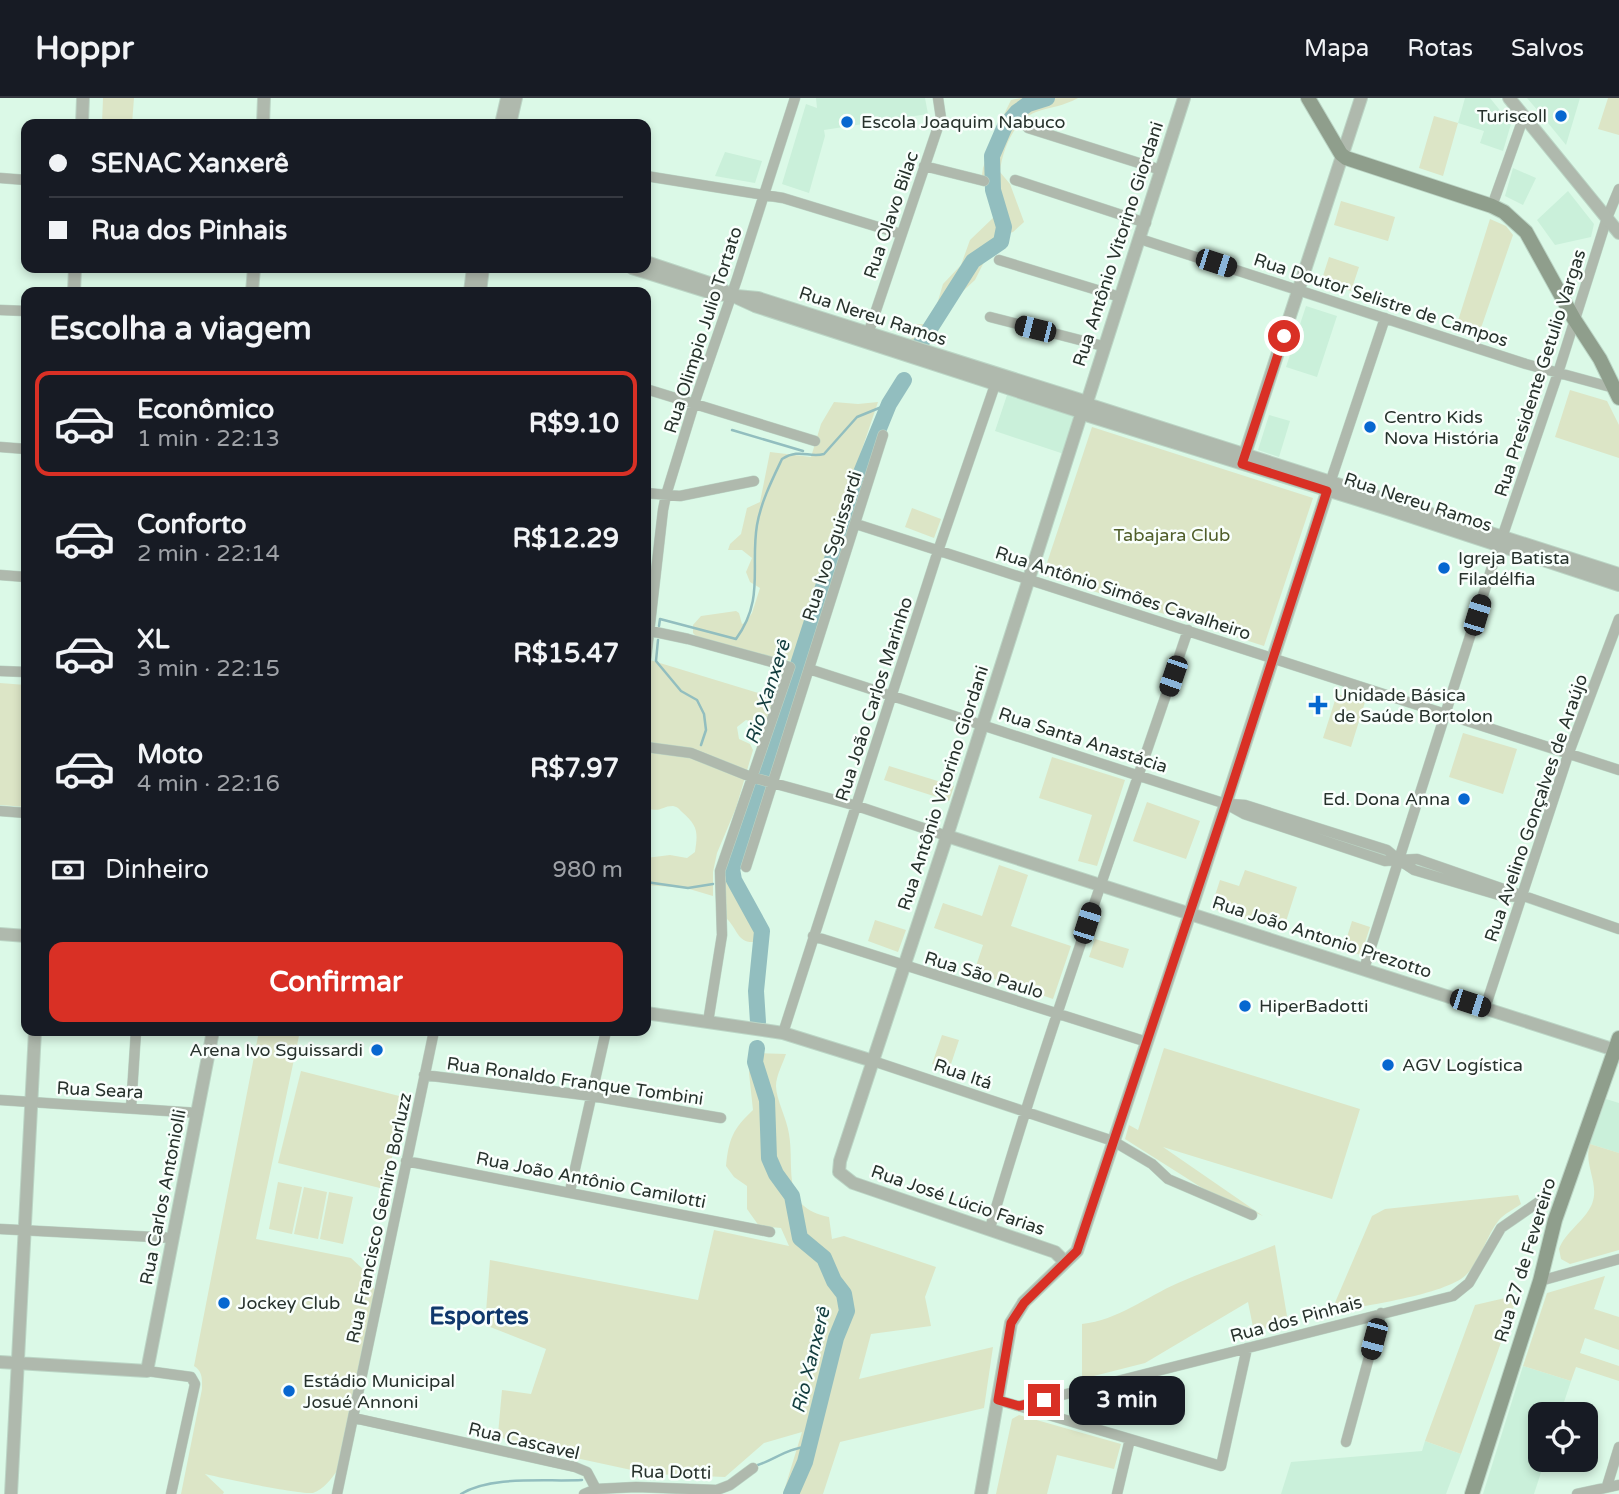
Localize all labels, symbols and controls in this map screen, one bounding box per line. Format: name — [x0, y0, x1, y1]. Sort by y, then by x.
text: Hoppr — [35, 29, 134, 68]
text: Mapa — [1304, 34, 1369, 63]
text: Rotas — [1407, 34, 1473, 63]
text: Salvos — [1511, 34, 1584, 63]
place label: Turiscoll — [1477, 105, 1547, 127]
marker: Turiscoll — [1553, 108, 1569, 124]
place label: Escola Joaquim Nabuco — [861, 111, 1066, 133]
marker: Escola Joaquim Nabuco — [839, 114, 855, 130]
street label: Rua Antônio Vitorino Giordani — [1068, 119, 1168, 369]
text: SENAC Xanxerê — [91, 148, 289, 179]
street label: Rua Olavo Bilac — [859, 148, 923, 282]
text: Rua dos Pinhais — [91, 215, 287, 246]
street label: Rua Olimpio Julio Tortato — [659, 224, 747, 436]
street label: Rua Presidente Getulio Vargas — [1490, 246, 1590, 500]
car — [1193, 247, 1240, 279]
street label: Rua Doutor Selistre de Campos — [1251, 248, 1511, 352]
street label: Rua Nereu Ramos — [796, 282, 950, 350]
text: Escolha a viagem — [49, 310, 312, 348]
car — [1013, 314, 1058, 344]
route start — [1268, 320, 1300, 352]
icon: car — [53, 392, 116, 455]
text: Econômico — [137, 394, 274, 425]
place label: Centro Kids Nova História — [1384, 406, 1499, 449]
text: R$9.10 — [529, 408, 619, 439]
marker: Centro Kids Nova História — [1362, 419, 1378, 435]
text: 1 min · 22:13 — [137, 425, 280, 453]
street label: Rua Ivo Sguissardi — [797, 468, 867, 624]
street label: Rua Nereu Ramos — [1341, 468, 1495, 536]
icon: car — [53, 507, 116, 570]
text: Conforto — [137, 509, 246, 540]
text: R$12.29 — [512, 523, 619, 554]
park label: Tabajara Club — [1114, 524, 1230, 546]
text: 2 min · 22:14 — [137, 540, 280, 568]
street label: Rua Antônio Simões Cavalheiro — [992, 541, 1254, 645]
place label: Igreja Batista Filadélfia — [1458, 547, 1570, 590]
marker: Igreja Batista Filadélfia — [1436, 560, 1452, 576]
car — [1461, 592, 1494, 638]
street label: Rua João Carlos Marinho — [831, 594, 917, 804]
icon: car — [53, 622, 116, 685]
text: XL — [137, 624, 169, 655]
water label: Rio Xanxerê — [741, 636, 795, 747]
text: R$15.47 — [513, 638, 619, 669]
car — [1157, 653, 1190, 699]
text: 3 min · 22:15 — [137, 655, 280, 683]
street label: Rua Antônio Vitorino Giordani — [893, 663, 993, 913]
street label: Rua Avelino Gonçalves de Araújo — [1480, 671, 1592, 945]
place label: Unidade Básica de Saúde Bortolon — [1334, 684, 1493, 727]
marker: Unidade Básica de Saúde Bortolon — [1308, 695, 1328, 715]
street label: Rua Santa Anastácia — [996, 702, 1170, 778]
icon: car — [53, 737, 116, 800]
text: Moto — [137, 739, 203, 770]
text: R$7.97 — [530, 753, 619, 784]
text: 4 min · 22:16 — [137, 770, 280, 798]
place label: Ed. Dona Anna — [1323, 788, 1450, 810]
marker: Ed. Dona Anna — [1456, 791, 1472, 807]
icon: cash — [49, 851, 87, 889]
text: Dinheiro — [105, 854, 209, 885]
text: 980 m — [553, 856, 623, 884]
street label: Rua João Antonio Prezotto — [1209, 891, 1435, 983]
car — [1071, 900, 1104, 946]
button: Confirmar — [49, 942, 623, 1022]
street label: Rua São Paulo — [922, 946, 1046, 1004]
car — [1447, 987, 1494, 1019]
place label: HiperBadotti — [1259, 995, 1368, 1017]
marker: HiperBadotti — [1237, 998, 1253, 1014]
place label: Arena Ivo Sguissardi — [189, 1039, 363, 1061]
marker: Arena Ivo Sguissardi — [369, 1042, 385, 1058]
street label: Rua Ronaldo Franque Tombini — [445, 1052, 705, 1110]
street label: Rua Itá — [931, 1054, 995, 1094]
place label: AGV Logística — [1402, 1054, 1523, 1076]
marker: AGV Logística — [1380, 1057, 1396, 1073]
street label: Rua Seara — [56, 1077, 144, 1103]
street label: Rua Francisco Gemiro Borluzz — [342, 1091, 416, 1345]
street label: Rua Carlos Antoniolli — [135, 1107, 191, 1287]
street label: Rua João Antônio Camilotti — [474, 1147, 708, 1213]
street label: Rua José Lúcio Farias — [868, 1160, 1048, 1240]
street label: Rua 27 de Fevereiro — [1490, 1175, 1561, 1345]
street label: Rua dos Pinhais — [1228, 1291, 1364, 1347]
place label: Jockey Club — [238, 1292, 340, 1314]
marker: Jockey Club — [216, 1295, 232, 1311]
district label: Esportes — [429, 1302, 529, 1331]
water label: Rio Xanxerê — [787, 1304, 835, 1415]
car — [1359, 1316, 1390, 1362]
place label: Estádio Municipal Josué Annoni — [303, 1370, 455, 1413]
callout: 3 min — [1068, 1376, 1184, 1424]
marker: Estádio Municipal Josué Annoni — [281, 1383, 297, 1399]
route end — [1028, 1384, 1060, 1416]
text: 3 min — [1096, 1386, 1158, 1414]
map controls — [1528, 1402, 1598, 1472]
button: locate — [1528, 1402, 1598, 1472]
street label: Rua Cascavel — [466, 1418, 582, 1464]
street label: Rua Dotti — [630, 1460, 712, 1484]

